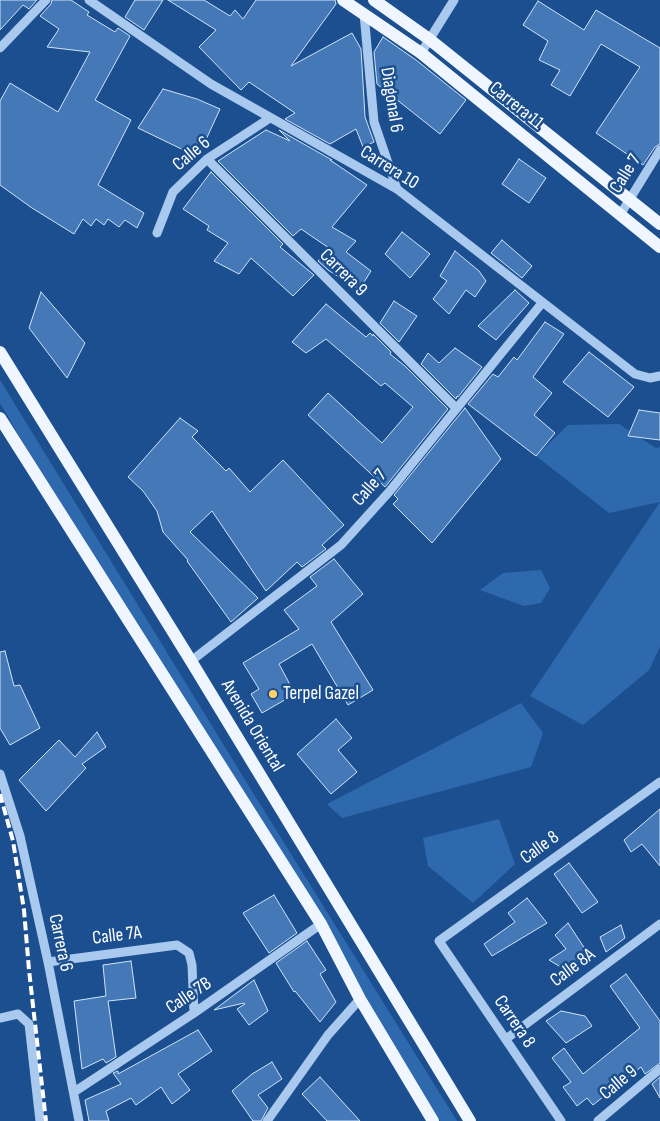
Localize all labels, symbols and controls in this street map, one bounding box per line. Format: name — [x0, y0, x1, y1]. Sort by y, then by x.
street label: Diagonal 6 — [375, 66, 407, 134]
street label: Carrera 11 — [484, 77, 548, 135]
street label: Calle 6 — [168, 132, 216, 176]
street label: Carrera 10 — [355, 141, 423, 195]
street label: Calle 7 — [605, 150, 647, 198]
street label: Carrera 9 — [314, 244, 372, 302]
street label: Calle 7 — [348, 465, 392, 511]
street label: Avenida Oriental — [216, 676, 288, 776]
place label: Terpel Gazel — [283, 683, 359, 705]
marker: Terpel Gazel — [267, 688, 279, 700]
street label: Calle 8 — [516, 826, 564, 870]
street label: Carrera 6 — [43, 912, 77, 974]
street label: Calle 7A — [91, 922, 143, 950]
street label: Calle 8A — [546, 944, 600, 992]
street label: Calle 7B — [162, 973, 216, 1019]
street label: Carrera 8 — [488, 991, 540, 1053]
street label: Calle 9 — [595, 1061, 643, 1105]

